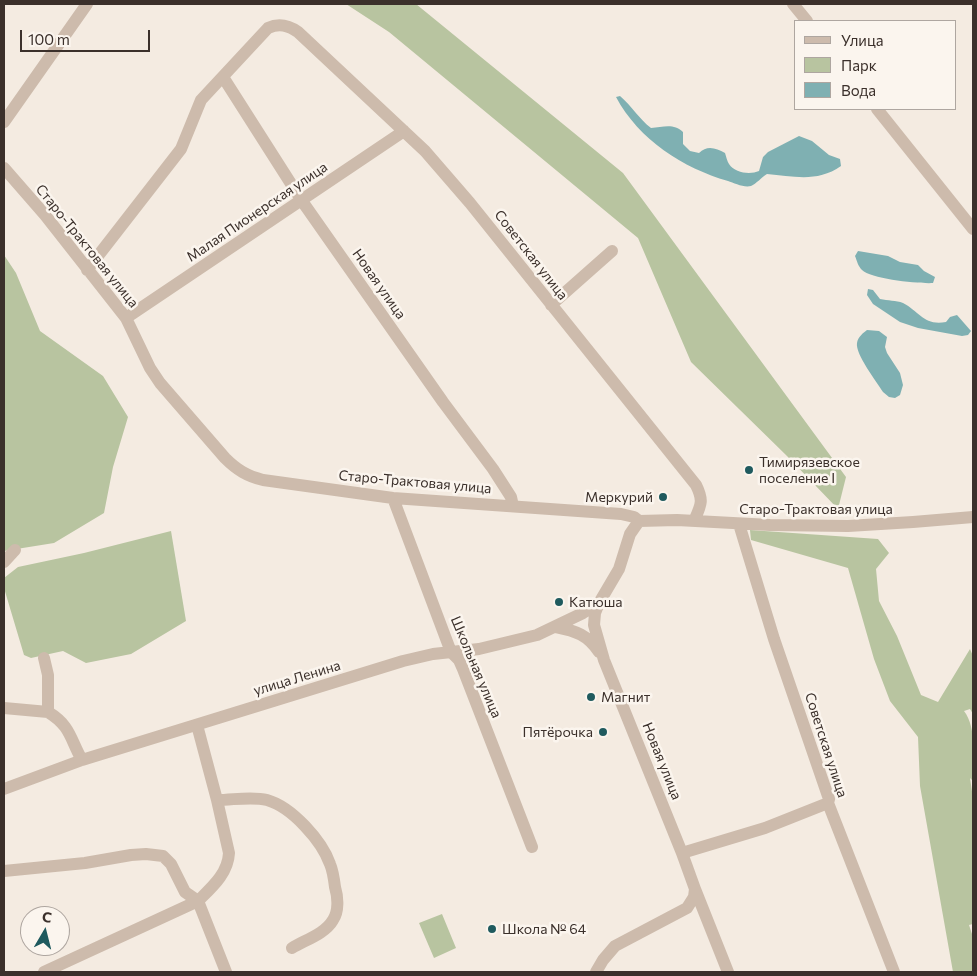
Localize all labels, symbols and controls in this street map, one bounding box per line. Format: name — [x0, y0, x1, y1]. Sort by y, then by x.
scale bar — [22, 20, 152, 52]
legend — [794, 20, 957, 110]
text: 100 m — [28, 30, 70, 48]
text: Улица — [841, 31, 883, 49]
text: Парк — [841, 56, 877, 74]
text: Вода — [841, 81, 876, 99]
street label: Малая Пионерская улица — [183, 159, 331, 265]
street label: Старо-Трактовая улица — [32, 181, 142, 311]
street label: Советская улица — [491, 207, 571, 303]
street label: Новая улица — [349, 246, 409, 322]
place label: Тимирязевское поселение I — [759, 454, 860, 487]
marker: Тимирязевское поселение I — [743, 464, 755, 476]
street label: Старо-Трактовая улица — [338, 467, 492, 497]
place label: Меркурий — [585, 489, 653, 505]
marker: Меркурий — [657, 491, 669, 503]
street label: Старо-Трактовая улица — [739, 501, 893, 517]
place label: Катюша — [569, 594, 623, 610]
marker: Катюша — [553, 596, 565, 608]
street label: Школьная улица — [447, 614, 505, 720]
street label: улица Ленина — [251, 657, 343, 699]
place label: Магнит — [601, 689, 650, 705]
street label: Советская улица — [801, 690, 851, 800]
marker: Магнит — [585, 691, 597, 703]
street label: Новая улица — [639, 720, 685, 802]
place label: Пятёрочка — [523, 724, 593, 740]
marker: Пятёрочка — [597, 726, 609, 738]
north arrow — [20, 906, 70, 956]
text: С — [41, 908, 53, 926]
place label: Школа № 64 — [502, 921, 586, 937]
marker: Школа № 64 — [486, 923, 498, 935]

